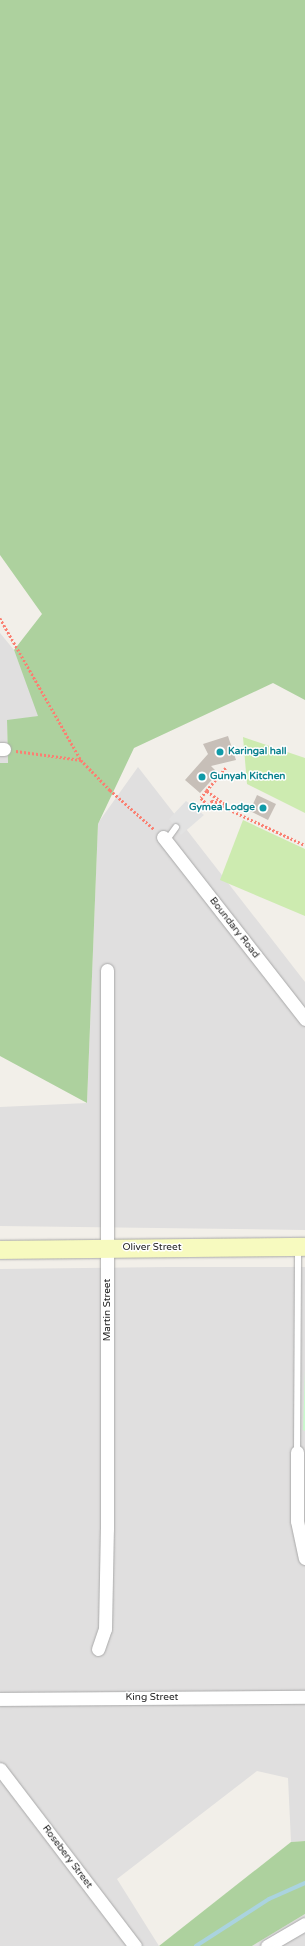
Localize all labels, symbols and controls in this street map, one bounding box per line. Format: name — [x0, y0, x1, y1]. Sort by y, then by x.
place label: Karingal hall — [228, 746, 286, 758]
marker: Karingal hall — [215, 747, 225, 757]
place label: Gunyah Kitchen — [210, 771, 285, 783]
marker: Gunyah Kitchen — [197, 772, 207, 782]
place label: Gymea Lodge — [189, 802, 255, 814]
marker: Gymea Lodge — [258, 803, 268, 813]
street label: Boundary Road — [206, 895, 262, 961]
street label: Oliver Street — [123, 1242, 181, 1254]
street label: Martin Street — [102, 1279, 114, 1341]
street label: King Street — [126, 1692, 178, 1704]
street label: Rosebery Street — [39, 1823, 95, 1891]

